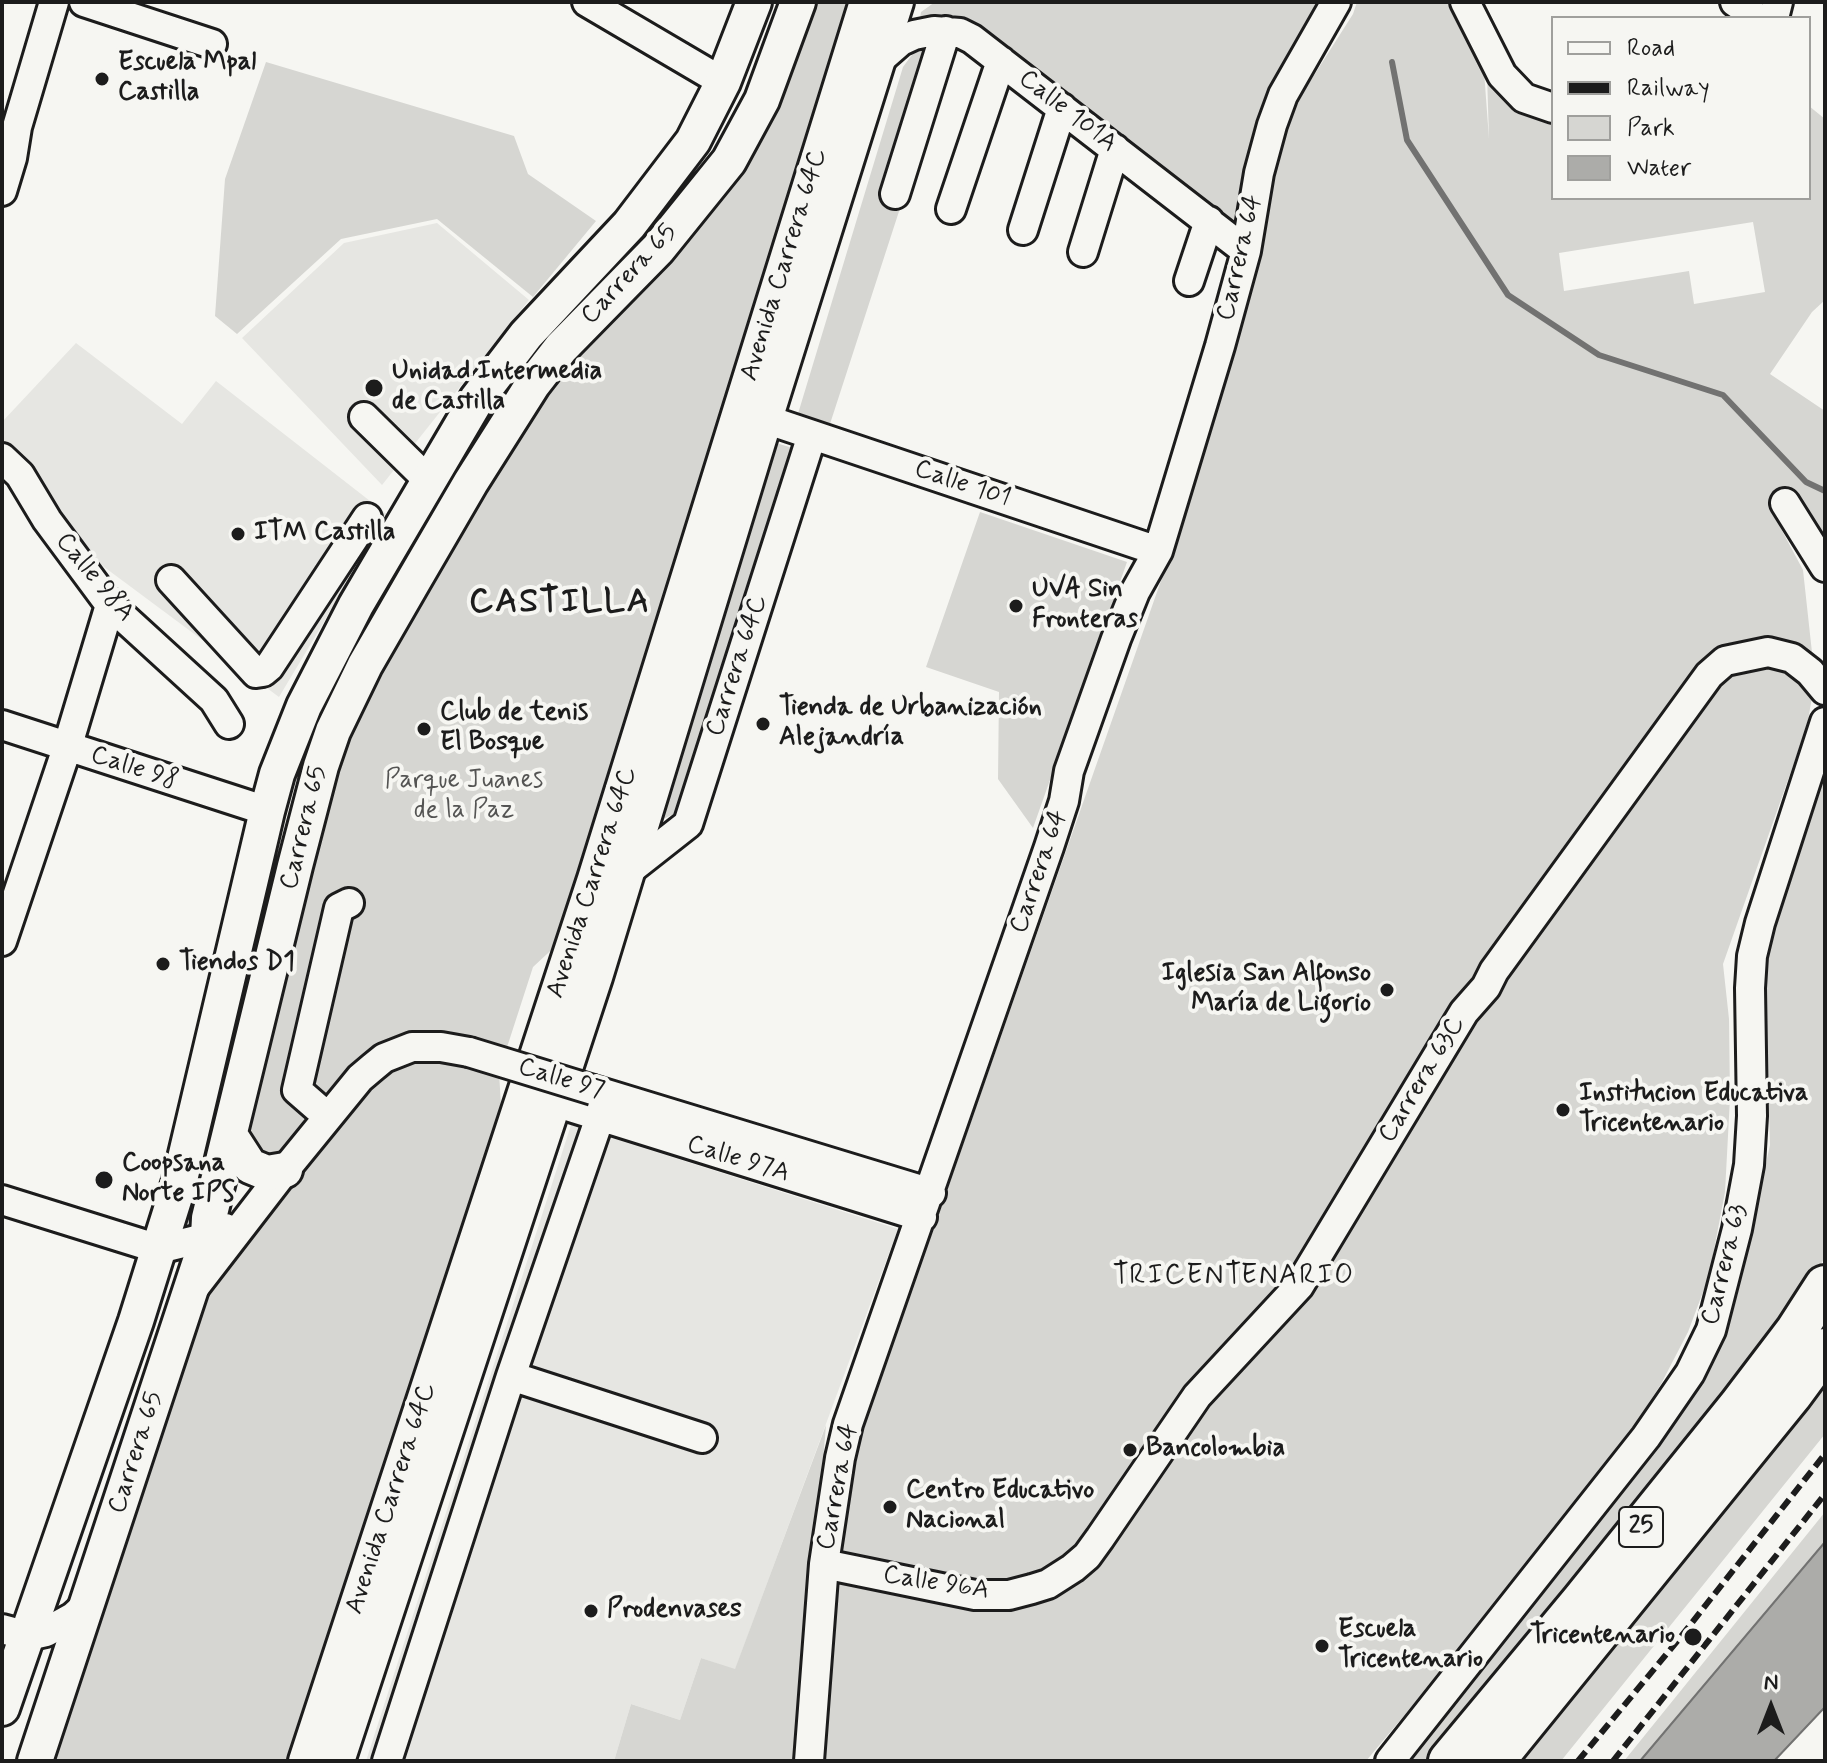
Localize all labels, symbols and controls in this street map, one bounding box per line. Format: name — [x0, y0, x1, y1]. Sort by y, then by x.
legend — [1551, 16, 1811, 200]
text: Road — [1627, 33, 1675, 64]
place label: Escuela Mpal Castilla — [118, 48, 256, 110]
street label: Calle 101A — [1011, 64, 1123, 160]
marker: Escuela Mpal Castilla — [93, 70, 111, 88]
text: Railway — [1627, 73, 1710, 104]
text: Park — [1627, 113, 1675, 144]
street label: Avenida Carrera 64C — [735, 145, 835, 385]
text: Water — [1627, 153, 1691, 184]
street label: Carrera 64 — [1211, 192, 1271, 324]
street label: Carrera 65 — [575, 218, 685, 332]
place label: Unidad Intermedia de Castilla — [392, 357, 602, 418]
marker: Unidad Intermedia de Castilla — [363, 377, 385, 399]
street label: Calle 101 — [910, 454, 1014, 516]
place label: ITM Castilla — [254, 518, 396, 550]
marker: ITM Castilla — [229, 525, 247, 543]
street label: Calle 98A — [48, 527, 140, 629]
place label: UVA Sin Fronteras — [1032, 575, 1138, 636]
district label: CASTILLA — [469, 584, 651, 624]
street label: Carrera 64C — [700, 591, 776, 741]
marker: UVA Sin Fronteras — [1007, 597, 1025, 615]
place label: Tienda de Urbanización Alejandría — [779, 693, 1042, 754]
place label: Club de tenis El Bosque — [440, 698, 588, 760]
marker: Tienda de Urbanización Alejandría — [754, 715, 772, 733]
marker: Club de tenis El Bosque — [415, 720, 433, 738]
street label: Calle 98 — [86, 740, 182, 798]
street label: Carrera 65 — [275, 763, 335, 893]
street label: Avenida Carrera 64C — [541, 764, 645, 1002]
park label: Parque Juanes de la Paz — [385, 766, 543, 828]
street label: Carrera 64 — [1004, 806, 1076, 938]
place label: Tiendos D1 — [179, 948, 295, 980]
marker: Tiendos D1 — [154, 955, 172, 973]
place label: Iglesia San Alfonso María de Ligorio — [1162, 959, 1371, 1020]
marker: Iglesia San Alfonso María de Ligorio — [1378, 981, 1396, 999]
street label: Carrera 63C — [1373, 1011, 1473, 1149]
street label: Calle 97 — [514, 1052, 608, 1108]
place label: Institucion Educativa Tricentenario — [1579, 1079, 1808, 1140]
marker: Institucion Educativa Tricentenario — [1554, 1101, 1572, 1119]
street label: Calle 97A — [683, 1130, 793, 1190]
place label: Coopsana Norte IPS — [122, 1149, 235, 1210]
marker: Coopsana Norte IPS — [93, 1169, 115, 1191]
street label: Carrera 63 — [1696, 1201, 1756, 1329]
district label: TRICENTENARIO — [1109, 1260, 1359, 1294]
street label: Avenida Carrera 64C — [340, 1380, 444, 1618]
street label: Carrera 65 — [103, 1388, 171, 1518]
street label: Carrera 64 — [811, 1421, 867, 1553]
place label: Bancolombia — [1146, 1434, 1285, 1466]
marker: Bancolombia — [1121, 1441, 1139, 1459]
place label: Centro Educativo Nacional — [906, 1476, 1094, 1538]
marker: Centro Educativo Nacional — [881, 1498, 899, 1516]
road number: 25 — [1619, 1507, 1663, 1547]
street label: Calle 96A — [881, 1560, 991, 1608]
place label: Prodenvases — [607, 1595, 742, 1627]
marker: Prodenvases — [582, 1602, 600, 1620]
place label: Escuela Tricentenario — [1338, 1615, 1483, 1676]
place label: Tricentenario — [1530, 1621, 1675, 1653]
marker: Tricentenario — [1682, 1626, 1704, 1648]
marker: Escuela Tricentenario — [1313, 1637, 1331, 1655]
north arrow — [1731, 1667, 1811, 1747]
text: N — [1764, 1669, 1778, 1697]

